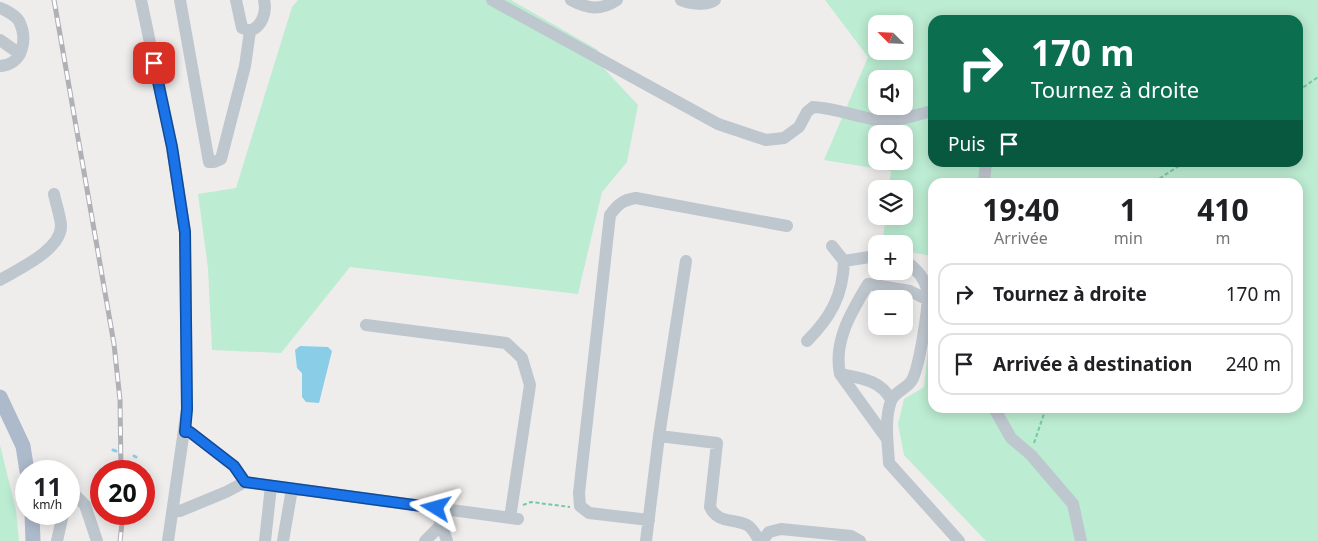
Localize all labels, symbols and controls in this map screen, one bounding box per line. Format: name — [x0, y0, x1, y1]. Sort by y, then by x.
north arrow — [868, 15, 912, 60]
map controls — [868, 15, 913, 335]
text: 170 m — [1031, 29, 1134, 76]
icon: right — [948, 35, 1013, 100]
pin — [133, 42, 175, 84]
icon: arrive — [140, 49, 168, 77]
button: sound — [868, 70, 913, 115]
text: Tournez à droite — [1031, 74, 1199, 104]
button: search — [868, 125, 913, 170]
icon: arrive — [995, 130, 1023, 158]
text: Puis — [948, 131, 985, 157]
button: layers — [868, 180, 913, 225]
text: 19:40 — [982, 189, 1059, 230]
text: 1 — [1120, 189, 1137, 230]
text: 410 — [1197, 189, 1249, 230]
text: Arrivée — [994, 227, 1048, 249]
text: min — [1114, 227, 1143, 249]
text: m — [1215, 227, 1230, 249]
button: + — [868, 235, 913, 280]
icon: right — [950, 280, 978, 308]
text: Tournez à droite — [993, 281, 1147, 307]
text: 170 m — [1226, 281, 1281, 307]
button: − — [868, 290, 913, 335]
icon: arrive — [950, 350, 978, 378]
text: Arrivée à destination — [993, 351, 1192, 377]
text: 240 m — [1226, 351, 1281, 377]
speed limit sign: 20 — [90, 460, 155, 525]
text: 11 — [33, 469, 62, 503]
position arrow — [409, 481, 461, 533]
text: km/h — [33, 496, 62, 513]

